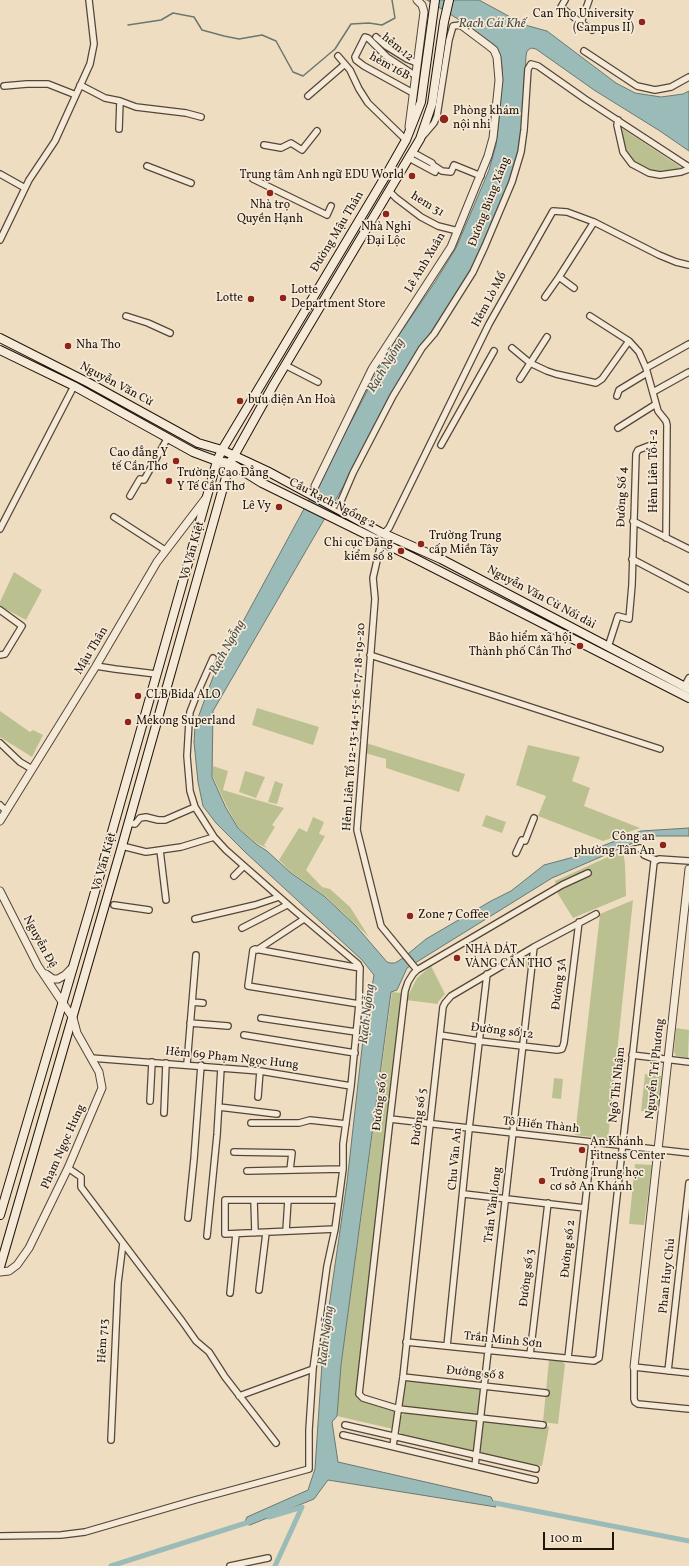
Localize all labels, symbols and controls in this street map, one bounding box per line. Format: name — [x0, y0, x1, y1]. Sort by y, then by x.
place label: Can Tho University (Campus II) — [533, 8, 634, 36]
water label: Rạch Cái Khế — [458, 17, 526, 33]
marker: Can Tho University (Campus II) — [637, 17, 647, 27]
street label: hẻm 12 — [378, 31, 416, 65]
street label: hẻm 16B — [366, 50, 412, 84]
place label: Phòng khám nội nhi — [453, 105, 519, 133]
marker: Phòng khám nội nhi — [438, 113, 450, 125]
street label: Đường Búng Xáng — [466, 155, 514, 249]
place label: Trung tâm Anh ngữ EDU World — [240, 169, 404, 183]
marker: Trung tâm Anh ngữ EDU World — [407, 171, 417, 181]
marker: Nhà trọ Quyền Hạnh — [265, 188, 275, 198]
street label: Đường Mậu Thân — [308, 189, 368, 275]
street label: hem 31 — [408, 189, 446, 221]
place label: Nhà trọ Quyền Hạnh — [237, 199, 303, 227]
marker: Nhà Nghỉ Đại Lộc — [381, 209, 391, 219]
place label: Nhà Nghỉ Đại Lộc — [361, 221, 411, 249]
street label: Lê Anh Xuân — [402, 230, 450, 296]
street label: Hẻm Lò Mổ — [469, 270, 511, 330]
place label: Lotte Department Store — [291, 284, 385, 312]
place label: Lotte — [216, 292, 243, 306]
marker: Lotte Department Store — [278, 293, 288, 303]
marker: Lotte — [246, 294, 256, 304]
water label: Rạch Ngỗng — [365, 336, 409, 396]
place label: Nha Tho — [76, 339, 121, 353]
marker: Nha Tho — [63, 341, 73, 351]
street label: Nguyễn Văn Cừ — [77, 360, 155, 410]
place label: bưu điện An Hoà — [248, 394, 336, 408]
marker: bưu điện An Hoà — [235, 396, 245, 406]
street label: Hẻm Liên Tổ 1-2 — [648, 429, 662, 513]
place label: Cao đẳng Y tế Cần Thơ — [109, 447, 168, 475]
marker: Cao đẳng Y tế Cần Thơ — [171, 456, 181, 466]
street label: Đường Số 4 — [615, 466, 631, 528]
place label: Trường Cao Đẳng Y Tế Cần Thơ — [177, 467, 269, 495]
marker: Trường Cao Đẳng Y Tế Cần Thơ — [164, 476, 174, 486]
street label: Cầu Rạch Ngổng 2 — [286, 476, 378, 532]
place label: Lê Vy — [242, 500, 271, 514]
marker: Lê Vy — [274, 502, 284, 512]
street label: Võ Văn Kiệt — [178, 520, 208, 582]
place label: Trường Trung cấp Miền Tây — [429, 530, 502, 558]
place label: Chi cục Đăng kiểm số 8 — [324, 537, 393, 565]
marker: Trường Trung cấp Miền Tây — [416, 539, 426, 549]
marker: Chi cục Đăng kiểm số 8 — [396, 546, 406, 556]
street label: Nguyễn Văn Cừ Nối dài — [484, 563, 598, 633]
water label: Rạch Ngỗng — [207, 618, 249, 678]
street label: Hẻm Liên Tổ 12-13-14-15-16-17-18-19-20 — [341, 622, 369, 832]
street label: Mậu Thân — [72, 624, 112, 678]
place label: Bảo hiểm xã hội Thành phố Cần Thơ — [469, 632, 572, 660]
marker: Bảo hiểm xã hội Thành phố Cần Thơ — [575, 641, 585, 651]
place label: CLB Bida ALO — [146, 689, 221, 703]
marker: CLB Bida ALO — [133, 691, 143, 701]
place label: Mekong Superland — [136, 715, 236, 729]
marker: Mekong Superland — [123, 717, 133, 727]
street label: Võ Văn Kiệt — [90, 831, 120, 893]
place label: Công an phường Tân An — [574, 831, 655, 859]
marker: Công an phường Tân An — [658, 840, 668, 850]
place label: Zone 7 Coffee — [418, 909, 489, 923]
marker: Zone 7 Coffee — [405, 911, 415, 921]
street label: Nguyễn Đệ — [19, 913, 59, 971]
place label: NHÀ DÁT VÀNG CẦN THƠ — [465, 944, 552, 972]
marker: NHÀ DÁT VÀNG CẦN THƠ — [452, 953, 462, 963]
street label: Đường 3A — [550, 957, 570, 1011]
water label: Rạch Ngỗng — [357, 983, 379, 1045]
street label: Nguyển Tri Phương — [644, 1018, 668, 1120]
street label: Đường số 12 — [470, 1021, 534, 1043]
street label: Hẻm 69 Phạm Ngọc Hưng — [165, 1045, 299, 1073]
street label: Ngô Thì Nhậm — [607, 1046, 629, 1124]
street label: Đường số 6 — [370, 1072, 392, 1132]
street label: Đường số 5 — [409, 1087, 431, 1147]
street label: Phạm Ngọc Hưng — [39, 1102, 89, 1192]
street label: Tô Hiến Thành — [502, 1115, 580, 1137]
street label: Chu Văn An — [446, 1127, 466, 1191]
place label: An Khánh Fitness Center — [590, 1136, 665, 1164]
marker: An Khánh Fitness Center — [577, 1145, 587, 1155]
street label: Trần Văn Long — [482, 1166, 506, 1244]
place label: Trường Trung học cơ sở An Khánh — [550, 1167, 644, 1195]
marker: Trường Trung học cơ sở An Khánh — [537, 1176, 547, 1186]
street label: Đường số 2 — [559, 1219, 579, 1279]
street label: Phan Huy Chú — [657, 1238, 679, 1314]
street label: Đường số 3 — [517, 1248, 539, 1308]
water label: Rạch Ngỗng — [316, 1305, 338, 1367]
street label: Hẻm 713 — [96, 1318, 112, 1364]
street label: Trần Minh Sơn — [463, 1330, 543, 1352]
street label: Đường số 8 — [445, 1364, 505, 1384]
scale bar — [545, 1524, 616, 1550]
text: 100 m — [550, 1531, 582, 1547]

